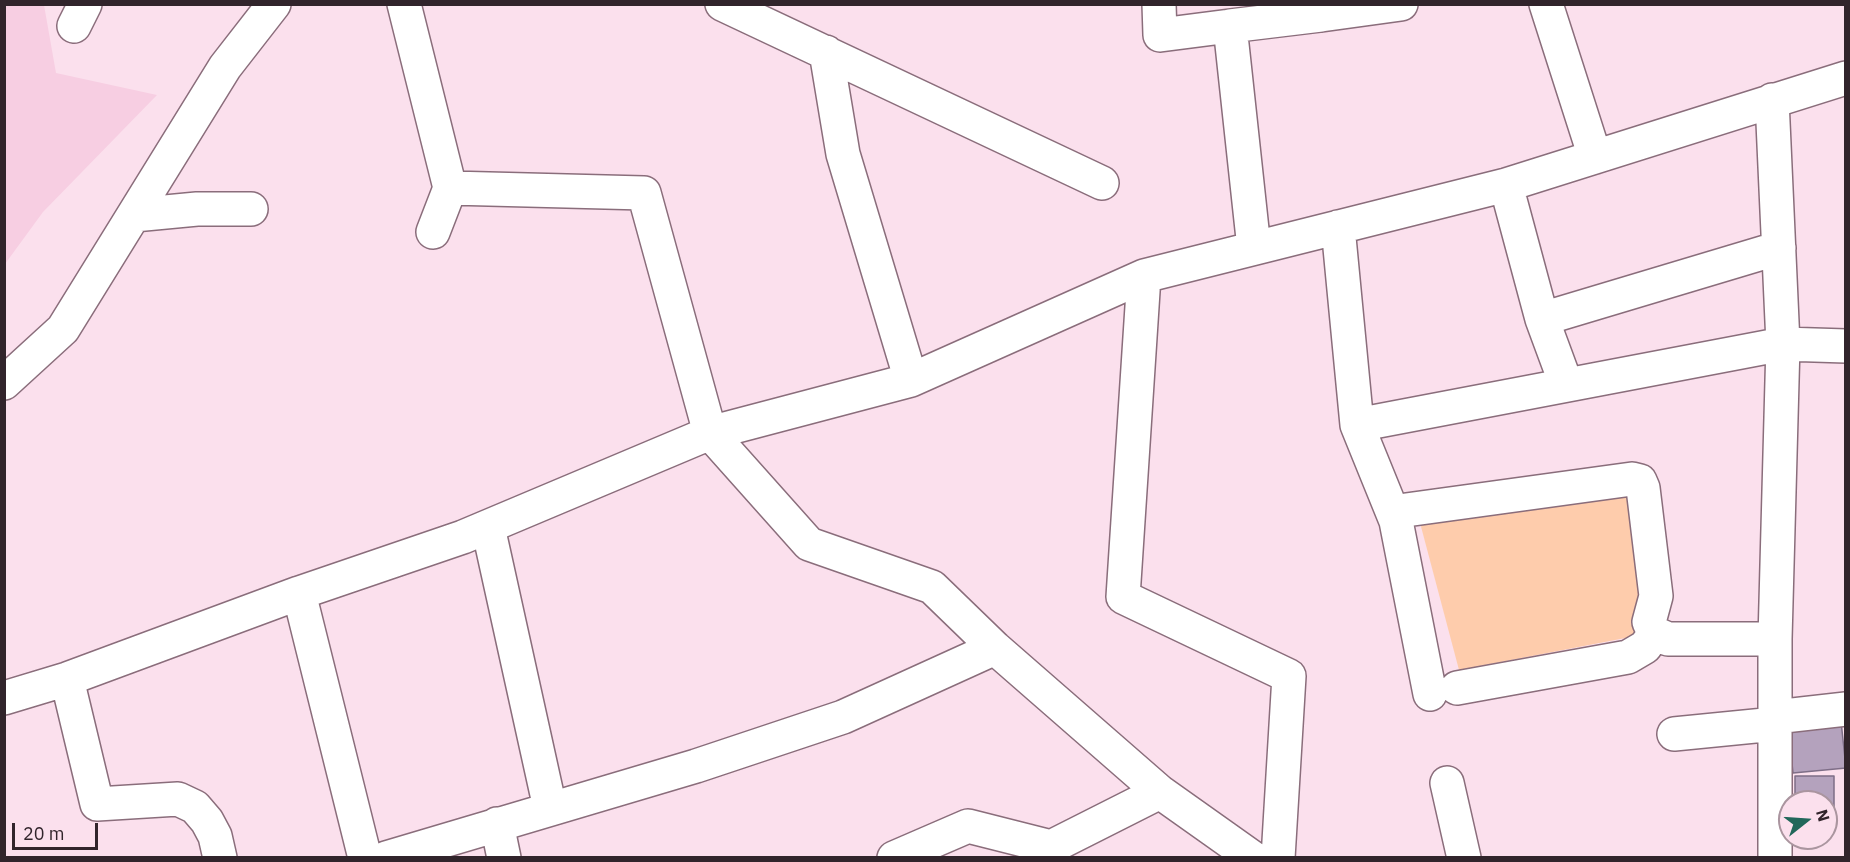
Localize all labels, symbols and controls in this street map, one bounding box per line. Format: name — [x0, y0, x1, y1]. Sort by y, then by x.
north arrow — [1778, 790, 1838, 850]
text: N — [1812, 807, 1835, 824]
scale bar — [15, 811, 100, 849]
text: 20 m — [23, 822, 65, 845]

